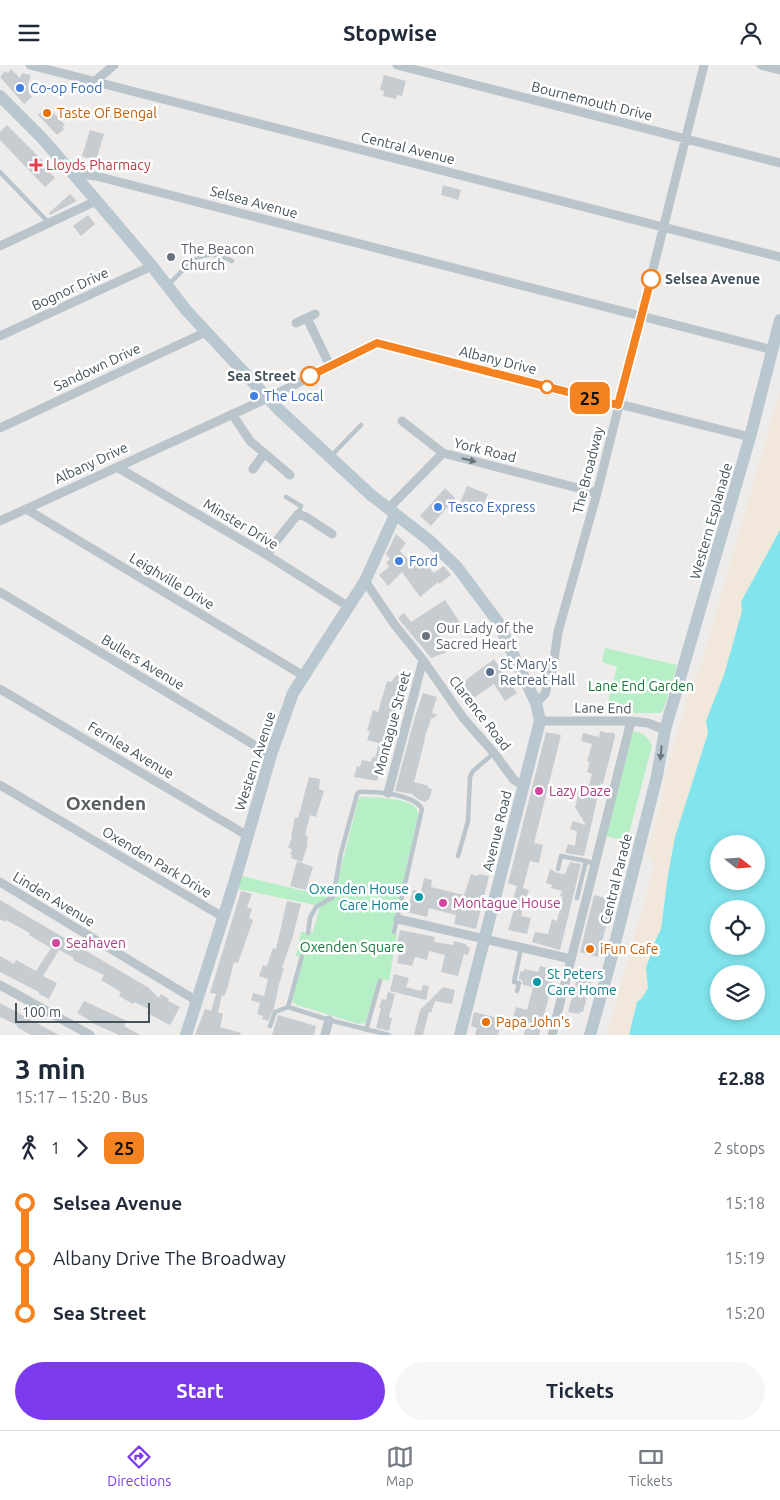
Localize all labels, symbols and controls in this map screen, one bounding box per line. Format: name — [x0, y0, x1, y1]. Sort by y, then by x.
icon: menu — [15, 19, 43, 47]
icon: person — [737, 19, 765, 47]
text: Stopwise — [343, 20, 437, 45]
street label: Bournemouth Drive — [530, 78, 654, 124]
place label: Co-op Food — [30, 80, 102, 96]
marker: Co-op Food — [14, 82, 26, 94]
place label: Taste Of Bengal — [57, 105, 157, 121]
marker: Taste Of Bengal — [41, 107, 53, 119]
street label: Central Avenue — [359, 129, 457, 167]
place label: Lloyds Pharmacy — [46, 157, 151, 173]
marker: Lloyds Pharmacy — [30, 159, 42, 171]
street label: Selsea Avenue — [208, 183, 300, 221]
place label: The Beacon Church — [181, 241, 254, 273]
marker: The Beacon Church — [165, 251, 177, 263]
street label: Bognor Drive — [29, 264, 111, 314]
marker: Selsea Avenue — [641, 269, 661, 289]
place label: Selsea Avenue — [665, 271, 760, 287]
street label: Sandown Drive — [51, 340, 143, 394]
street label: Albany Drive — [458, 343, 538, 377]
marker: Sea Street — [300, 366, 320, 386]
place label: Sea Street — [227, 368, 296, 384]
unlabelled marker — [540, 380, 554, 394]
line badge: 25 — [568, 382, 612, 414]
place label: The Local — [264, 388, 324, 404]
text: 25 — [580, 388, 600, 408]
marker: The Local — [248, 390, 260, 402]
street label: The Broadway — [569, 425, 607, 515]
street label: York Road — [452, 435, 518, 465]
street label: Albany Drive — [52, 439, 130, 487]
one-way arrow — [461, 456, 476, 464]
street label: Western Esplanade — [687, 461, 735, 581]
street label: Minster Drive — [201, 495, 281, 553]
place label: Tesco Express — [448, 499, 535, 515]
marker: Tesco Express — [432, 501, 444, 513]
street label: Leighville Drive — [127, 549, 217, 613]
place label: Ford — [409, 553, 438, 569]
marker: Ford — [393, 555, 405, 567]
place label: Our Lady of the Sacred Heart — [436, 620, 534, 652]
marker: Our Lady of the Sacred Heart — [420, 630, 432, 642]
street label: Bullers Avenue — [99, 631, 187, 693]
place label: St Mary's Retreat Hall — [500, 656, 575, 688]
marker: St Mary's Retreat Hall — [484, 666, 496, 678]
street label: Montague Street — [370, 669, 414, 777]
street label: Clarence Road — [446, 673, 514, 753]
park label: Lane End Garden — [588, 678, 694, 694]
street label: Lane End — [574, 700, 632, 716]
street label: Western Avenue — [231, 709, 279, 813]
street label: Fernlea Avenue — [85, 718, 177, 782]
one-way arrow — [657, 745, 665, 761]
place label: Lazy Daze — [549, 783, 611, 799]
marker: Lazy Daze — [533, 785, 545, 797]
street label: Avenue Road — [479, 789, 515, 873]
district label: Oxenden — [66, 792, 146, 814]
street label: Oxenden Park Drive — [99, 823, 215, 901]
street label: Central Parade — [597, 832, 635, 926]
north arrow — [710, 835, 765, 890]
map controls — [710, 835, 765, 1020]
street label: Linden Avenue — [10, 868, 98, 930]
place label: Oxenden House Care Home — [309, 881, 409, 913]
marker: Oxenden House Care Home — [413, 891, 425, 903]
place label: Montague House — [453, 895, 561, 911]
marker: Montague House — [437, 897, 449, 909]
button: locate — [710, 900, 765, 955]
place label: Seahaven — [66, 935, 126, 951]
marker: Seahaven — [50, 937, 62, 949]
park label: Oxenden Square — [300, 939, 404, 955]
place label: iFun Cafe — [600, 941, 659, 957]
marker: iFun Cafe — [584, 943, 596, 955]
button: layers — [710, 965, 765, 1020]
place label: St Peters Care Home — [547, 966, 617, 998]
marker: St Peters Care Home — [531, 976, 543, 988]
scale bar — [15, 1000, 150, 1023]
text: 100 m — [22, 1004, 61, 1020]
place label: Papa John's — [496, 1014, 570, 1030]
marker: Papa John's — [480, 1016, 492, 1028]
text: 3 min — [15, 1053, 86, 1084]
text: £2.88 — [717, 1067, 765, 1089]
text: 15:17 – 15:20 · Bus — [15, 1088, 148, 1106]
icon: walk — [15, 1134, 43, 1162]
icon: forward — [68, 1134, 96, 1162]
text: 25 — [114, 1138, 134, 1158]
text: 1 — [51, 1139, 60, 1157]
text: 2 stops — [713, 1139, 765, 1157]
text: Selsea Avenue — [53, 1192, 182, 1214]
text: 15:18 — [725, 1194, 765, 1212]
text: Albany Drive The Broadway — [53, 1247, 286, 1269]
text: 15:19 — [725, 1249, 765, 1267]
text: Sea Street — [53, 1302, 146, 1324]
text: 15:20 — [725, 1304, 765, 1322]
button: Start — [15, 1362, 385, 1420]
button: Tickets — [395, 1362, 765, 1420]
tab: Directions — [107, 1443, 171, 1489]
tab: Map — [386, 1443, 414, 1489]
tab: Tickets — [629, 1443, 673, 1489]

